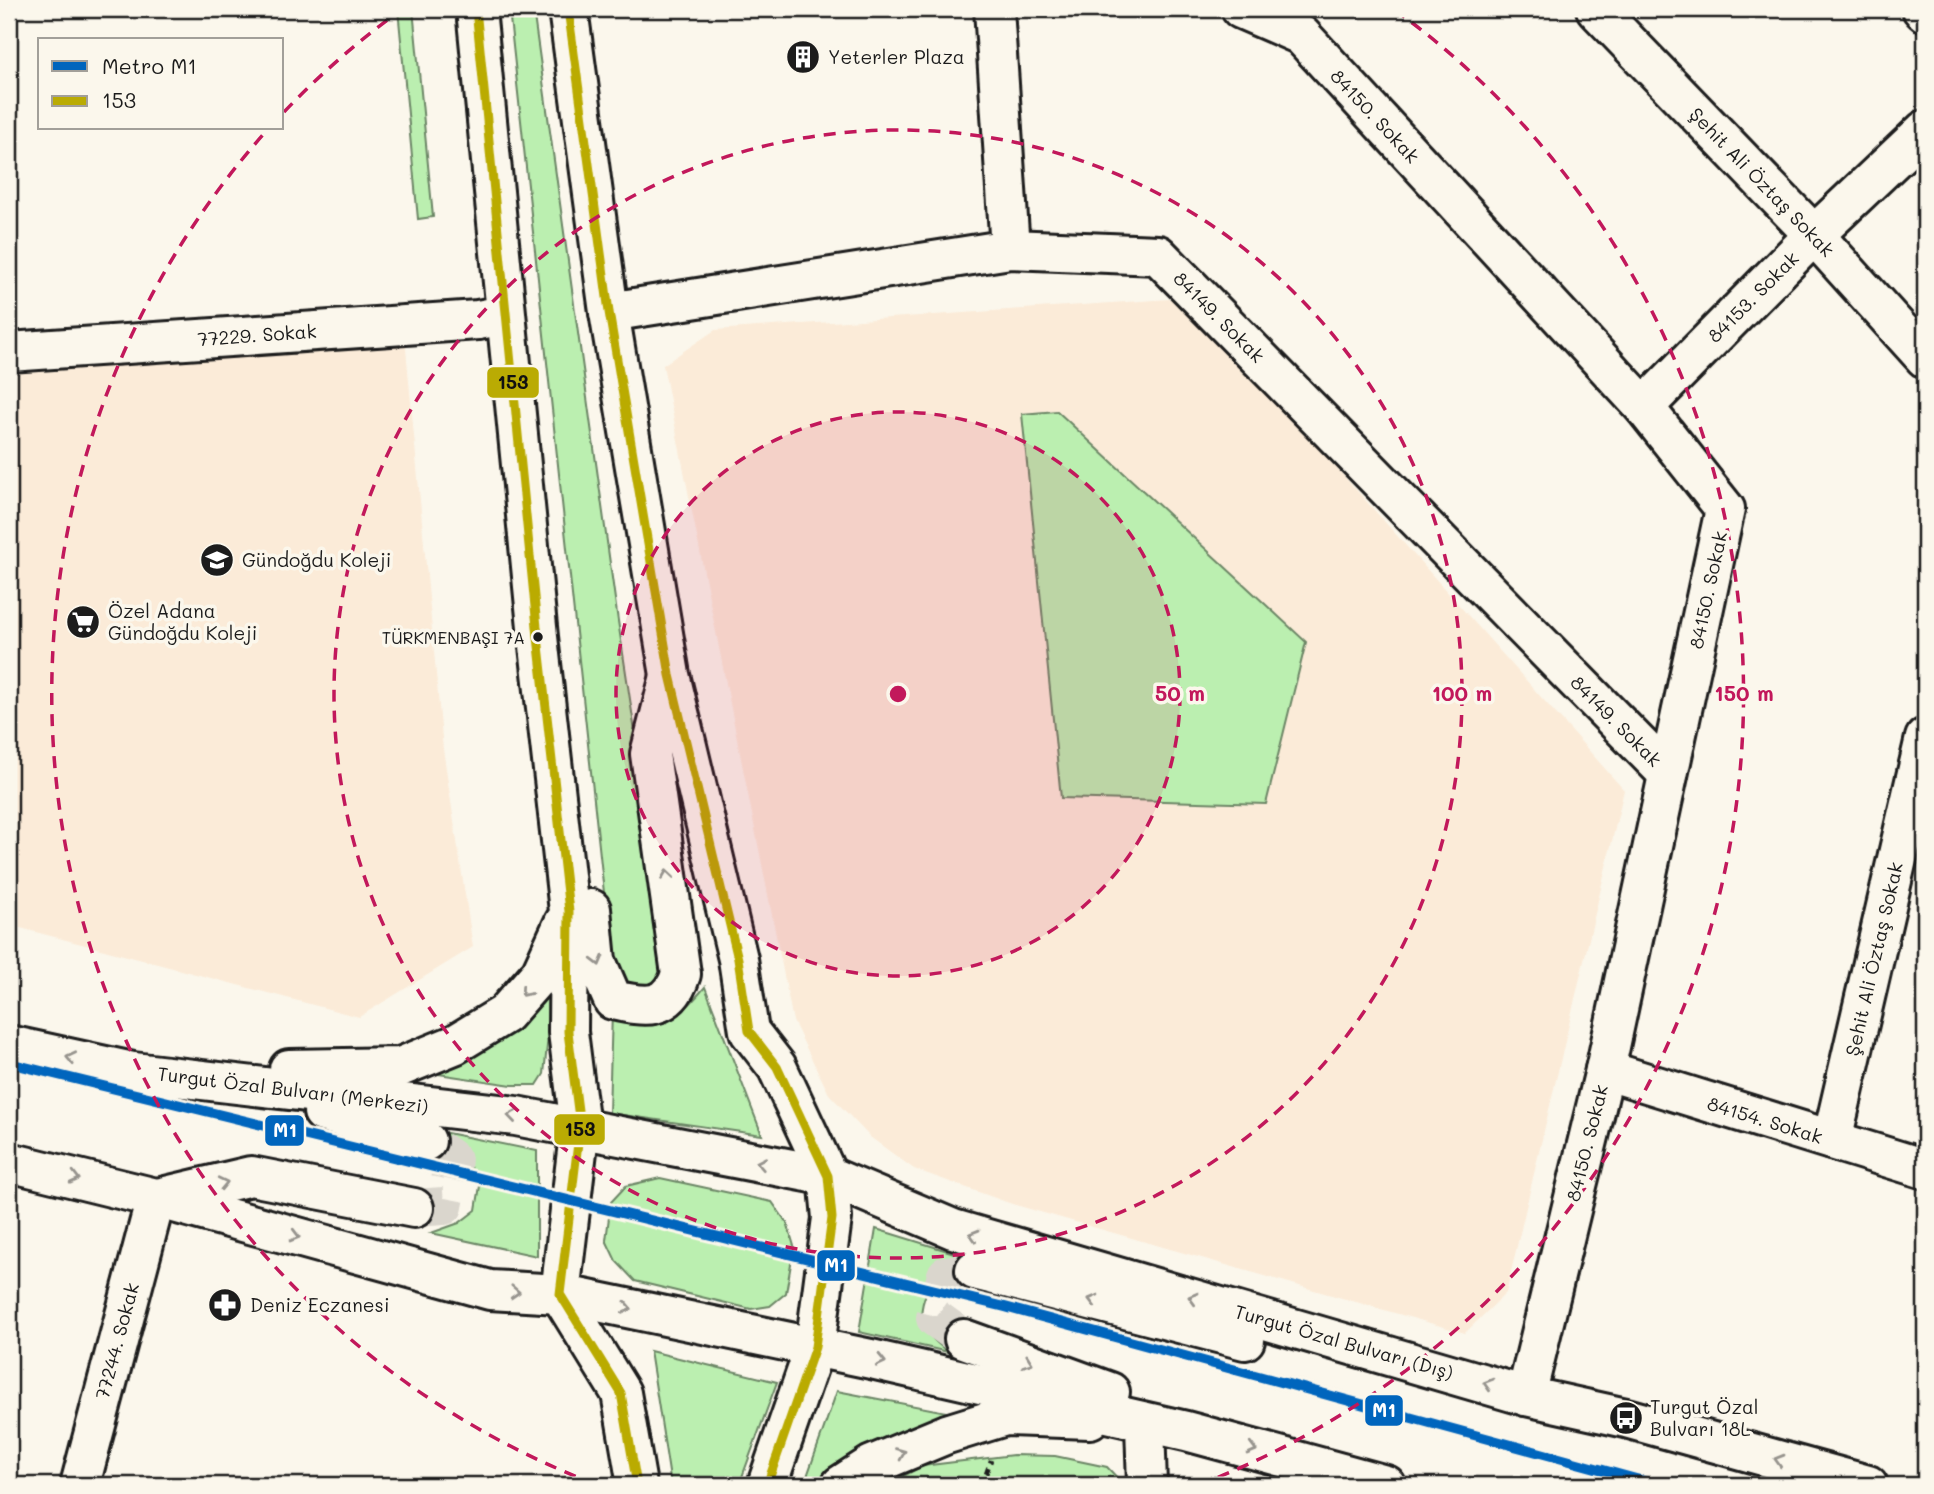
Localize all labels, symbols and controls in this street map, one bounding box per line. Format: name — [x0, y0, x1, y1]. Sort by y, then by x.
legend — [38, 38, 284, 130]
building icon: Yeterler Plaza — [784, 38, 822, 76]
place label: Yeterler Plaza — [828, 44, 965, 69]
text: Metro M1 — [102, 52, 197, 79]
street label: 84150. Sokak — [1325, 63, 1425, 168]
text: 153 — [102, 86, 136, 113]
street label: Şehit Ali Öztaş Sokak — [1684, 102, 1840, 262]
street label: 84153. Sokak — [1702, 246, 1804, 348]
street label: 84149. Sokak — [1168, 266, 1270, 368]
street label: 77229. Sokak — [197, 318, 317, 351]
line badge: 153 — [486, 366, 540, 399]
text: 153 — [498, 369, 528, 394]
street label: 84150. Sokak — [1683, 529, 1732, 651]
school or university icon: Gündoğdu Koleji — [198, 541, 236, 579]
place label: Gündoğdu Koleji — [242, 547, 391, 572]
place label: Özel Adana Gündoğdu Koleji — [108, 598, 257, 645]
supermarket icon: Özel Adana Gündoğdu Koleji — [64, 603, 102, 641]
place label: TÜRKMENBAŞI 7A — [382, 626, 525, 648]
marker: TÜRKMENBAŞI 7A — [531, 630, 545, 644]
street label: 84149. Sokak — [1565, 670, 1667, 772]
text: 50 m — [1155, 679, 1205, 706]
text: 100 m — [1432, 679, 1492, 706]
text: 150 m — [1714, 679, 1774, 706]
centre of rings — [886, 682, 910, 706]
street label: Şehit Ali Öztaş Sokak — [1839, 859, 1908, 1058]
one-way arrow — [660, 870, 675, 881]
one-way arrow — [590, 955, 604, 967]
one-way arrow — [521, 983, 533, 996]
one-way arrow — [65, 1052, 77, 1067]
street label: Turgut Özal Bulvarı (Merkezi) — [156, 1060, 430, 1119]
street label: 84150. Sokak — [1560, 1082, 1613, 1204]
street label: 84154. Sokak — [1705, 1090, 1826, 1149]
one-way arrow — [506, 1108, 518, 1123]
line badge: 153 — [553, 1113, 606, 1146]
line badge: M1 — [264, 1114, 305, 1147]
text: 153 — [565, 1116, 595, 1141]
text: M1 — [273, 1117, 297, 1142]
one-way arrow — [755, 1156, 767, 1171]
one-way arrow — [69, 1170, 81, 1184]
one-way arrow — [217, 1176, 229, 1191]
one-way arrow — [289, 1228, 301, 1242]
one-way arrow — [969, 1228, 981, 1243]
line badge: M1 — [816, 1249, 856, 1282]
text: M1 — [824, 1252, 848, 1277]
street label: 77244. Sokak — [89, 1280, 144, 1402]
one-way arrow — [510, 1284, 521, 1299]
pharmacy icon: Deniz Eczanesi — [206, 1286, 244, 1324]
place label: Deniz Eczanesi — [250, 1292, 390, 1317]
one-way arrow — [1187, 1292, 1199, 1307]
one-way arrow — [1087, 1294, 1099, 1308]
street label: Turgut Özal Bulvarı (Dış) — [1232, 1298, 1456, 1385]
one-way arrow — [621, 1300, 633, 1315]
one-way arrow — [875, 1353, 887, 1367]
one-way arrow — [1022, 1354, 1034, 1368]
one-way arrow — [1482, 1378, 1494, 1393]
line badge: M1 — [1364, 1394, 1404, 1427]
place label: Turgut Özal Bulvarı 18L — [1650, 1394, 1759, 1441]
text: M1 — [1372, 1397, 1396, 1422]
bus stop icon: Turgut Özal Bulvarı 18L — [1607, 1399, 1645, 1437]
one-way arrow — [1246, 1440, 1258, 1455]
one-way arrow — [894, 1447, 906, 1461]
one-way arrow — [1773, 1454, 1785, 1469]

